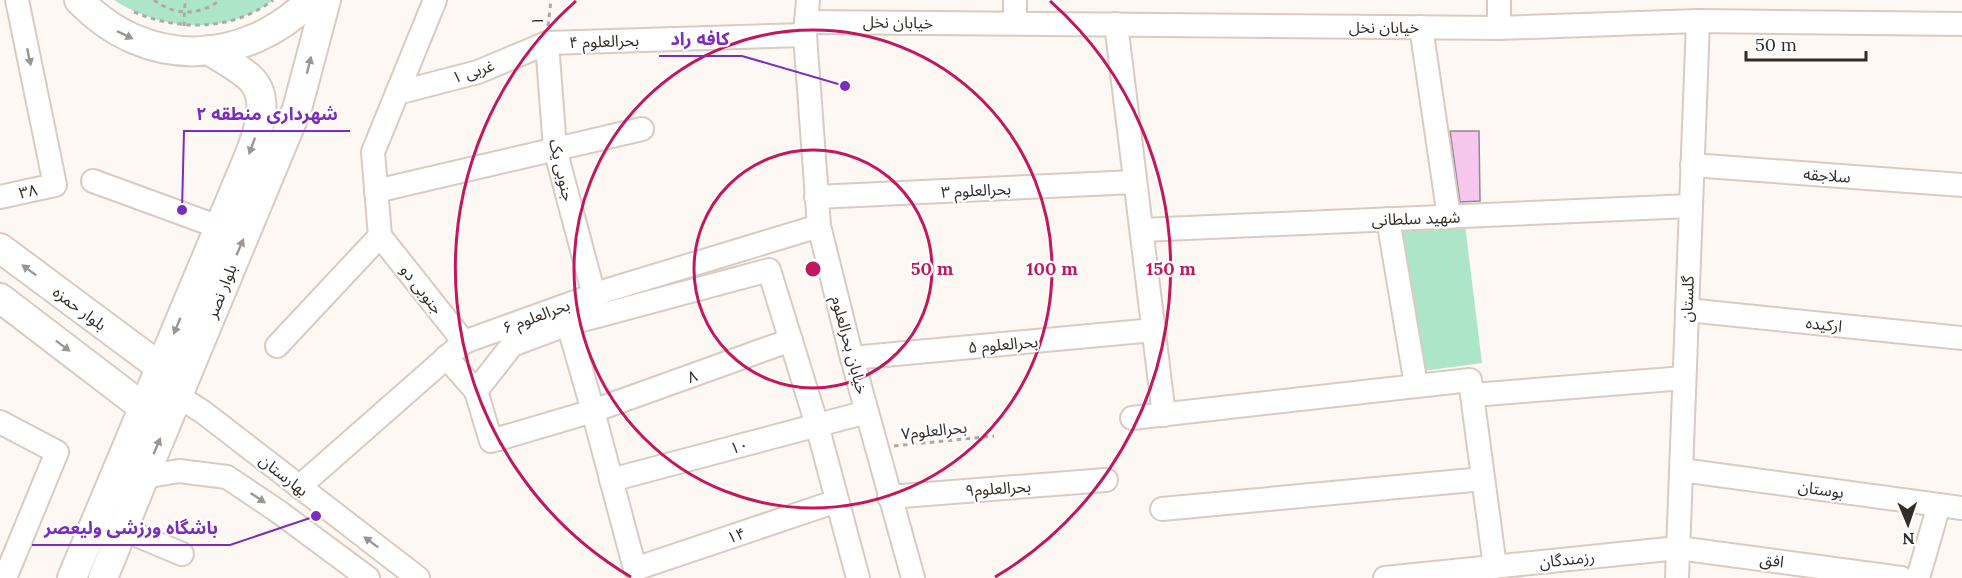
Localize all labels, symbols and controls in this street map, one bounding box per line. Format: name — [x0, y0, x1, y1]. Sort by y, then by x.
street label: خیابان نخل — [863, 11, 933, 33]
street label: ۱ — [527, 16, 547, 26]
street label: خیابان نخل — [1349, 17, 1419, 37]
callout: کافه راد — [659, 20, 742, 56]
scale bar — [1746, 24, 1866, 62]
text: کافه راد — [671, 27, 730, 50]
one-way arrow — [117, 30, 134, 40]
street label: بحرالعلوم ۴ — [569, 30, 640, 55]
text: 50 m — [1755, 33, 1797, 56]
one-way arrow — [25, 48, 34, 67]
one-way arrow — [305, 55, 314, 73]
street label: غربی ۱ — [449, 55, 497, 87]
callout: شهرداری منطقه ۲ — [184, 95, 350, 131]
text: شهرداری منطقه ۲ — [196, 102, 338, 125]
one-way arrow — [247, 137, 257, 155]
street label: جنوبی یک — [545, 137, 579, 203]
street label: سلاجقه — [1803, 163, 1851, 187]
street label: بحرالعلوم ۳ — [940, 178, 1012, 205]
street label: ۳۸ — [17, 179, 39, 203]
street label: شهید سلطانی — [1371, 206, 1461, 230]
one-way arrow — [235, 237, 245, 255]
text: 50 m — [911, 257, 954, 280]
text: 100 m — [1026, 257, 1078, 280]
text: 150 m — [1146, 257, 1196, 280]
centre of rings — [803, 259, 823, 279]
street label: جنوبی دو — [396, 260, 448, 318]
street label: بلوار نصر — [201, 261, 241, 322]
one-way arrow — [21, 264, 37, 276]
street label: گلستان — [1676, 275, 1698, 323]
street label: بلوار حمزه — [49, 282, 111, 334]
street label: خیابان بحرالعلوم — [824, 294, 873, 397]
street label: بحرالعلوم ۶ — [500, 295, 573, 340]
street label: ارکیده — [1805, 312, 1843, 336]
one-way arrow — [172, 317, 182, 335]
street label: بحرالعلوم ۵ — [967, 331, 1039, 360]
one-way arrow — [55, 340, 71, 352]
street label: ۸ — [684, 365, 700, 387]
street label: بحرالعلوم۷ — [900, 417, 968, 446]
street label: ۱۰ — [728, 434, 750, 458]
one-way arrow — [153, 437, 162, 455]
street label: بهارستان — [256, 450, 312, 500]
street label: بحرالعلوم۹ — [964, 476, 1032, 503]
street label: بوستان — [1797, 476, 1845, 502]
one-way arrow — [250, 492, 266, 503]
north arrow — [1878, 494, 1938, 554]
callout: باشگاه ورزشی ولیعصر — [32, 509, 230, 545]
text: باشگاه ورزشی ولیعصر — [43, 516, 218, 539]
street label: ۱۴ — [724, 523, 748, 547]
text: N — [1902, 529, 1915, 549]
one-way arrow — [364, 537, 379, 549]
street label: رزمندگان — [1538, 546, 1596, 572]
street label: افق — [1759, 548, 1785, 573]

